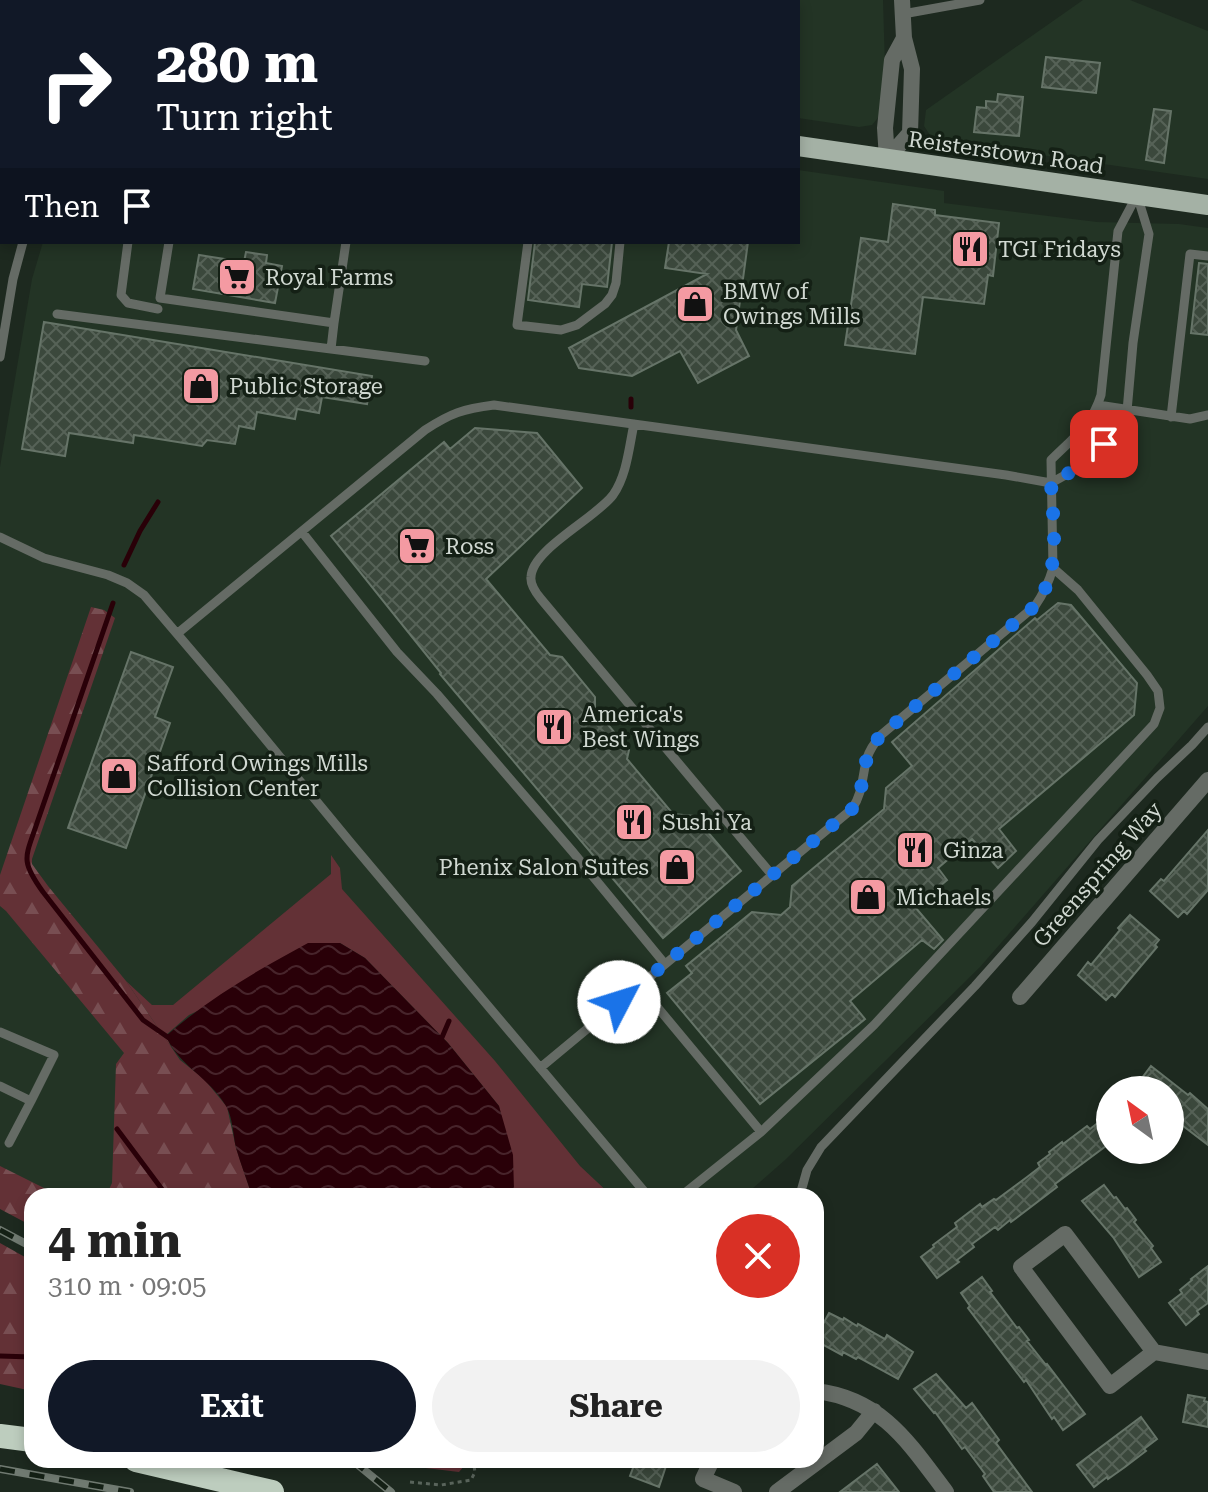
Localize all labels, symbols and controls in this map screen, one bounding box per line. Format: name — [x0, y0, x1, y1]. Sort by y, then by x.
text: 280 m — [156, 30, 318, 96]
icon: right — [24, 32, 128, 136]
text: Turn right — [156, 97, 333, 139]
street label: Reisterstown Road — [907, 126, 1105, 179]
icon: arrive — [115, 184, 159, 228]
text: Then — [24, 189, 99, 224]
restaurant icon: TGI Fridays — [949, 228, 991, 270]
place label: TGI Fridays — [998, 237, 1121, 262]
supermarket icon: Royal Farms — [216, 256, 258, 298]
place label: Royal Farms — [265, 265, 393, 290]
place label: BMW of Owings Mills — [723, 279, 860, 329]
shop icon: BMW of Owings Mills — [674, 283, 716, 325]
shop icon: Public Storage — [180, 365, 222, 407]
place label: Public Storage — [229, 374, 383, 399]
pin — [1070, 410, 1138, 478]
icon: arrive — [1082, 422, 1126, 466]
supermarket icon: Ross — [396, 525, 438, 567]
place label: Ross — [445, 534, 494, 559]
place label: America's Best Wings — [582, 702, 699, 752]
restaurant icon: America's Best Wings — [533, 706, 575, 748]
place label: Safford Owings Mills Collision Center — [147, 751, 368, 801]
shop icon: Safford Owings Mills Collision Center — [98, 755, 140, 797]
street label: Greenspring Way — [1028, 797, 1167, 952]
restaurant icon: Sushi Ya — [613, 801, 655, 843]
place label: Sushi Ya — [662, 810, 752, 835]
restaurant icon: Ginza — [894, 829, 936, 871]
place label: Ginza — [943, 838, 1004, 863]
shop icon: Phenix Salon Suites — [656, 846, 698, 888]
place label: Phenix Salon Suites — [438, 855, 649, 880]
shop icon: Michaels — [847, 876, 889, 918]
place label: Michaels — [896, 885, 991, 910]
position arrow — [577, 960, 661, 1044]
north arrow — [1096, 1076, 1184, 1164]
map controls — [1096, 1076, 1184, 1164]
text: 4 min — [48, 1213, 181, 1269]
button: close — [716, 1214, 800, 1298]
text: 310 m · 09:05 — [48, 1271, 207, 1301]
button: Exit — [48, 1360, 416, 1452]
button: Share — [432, 1360, 800, 1452]

